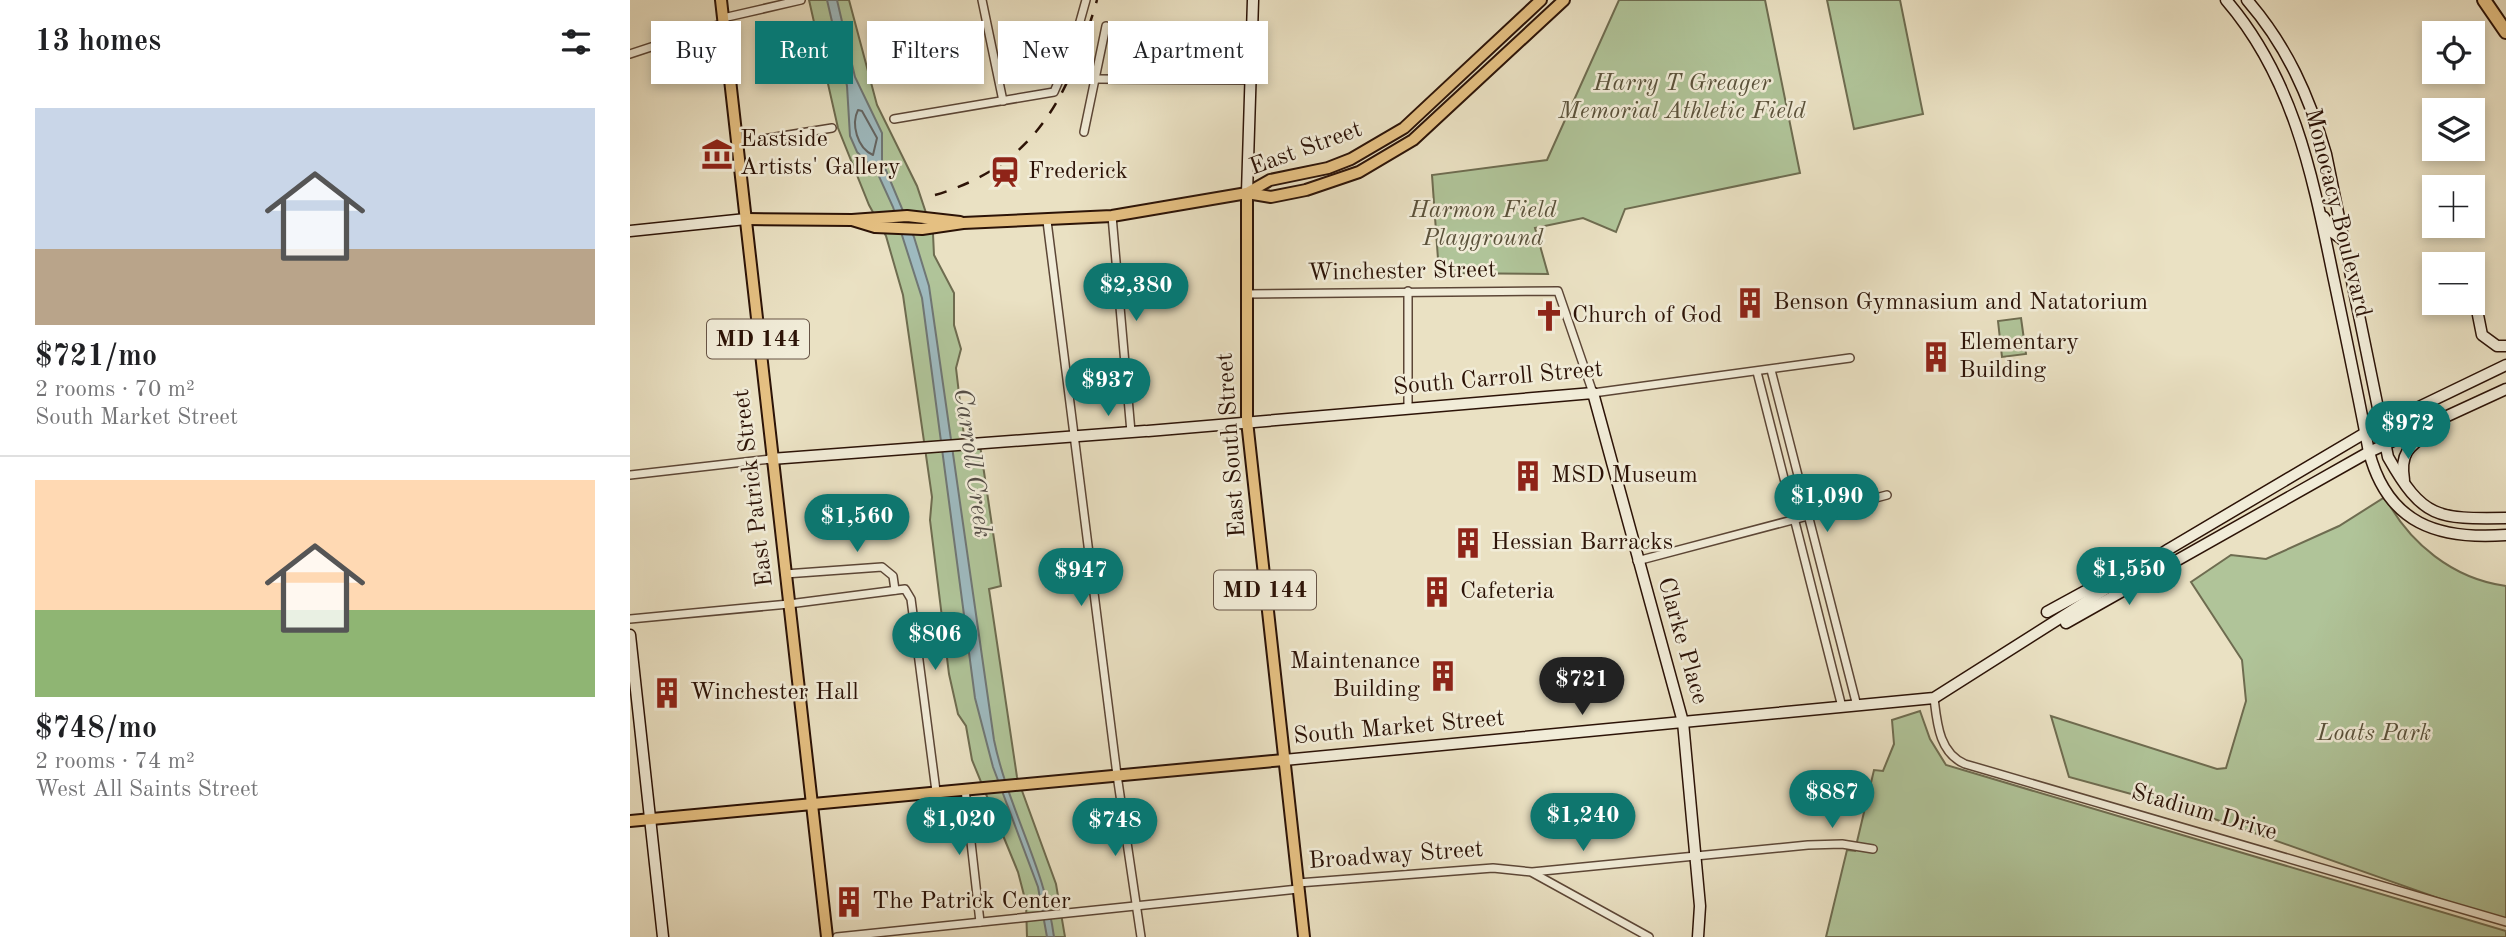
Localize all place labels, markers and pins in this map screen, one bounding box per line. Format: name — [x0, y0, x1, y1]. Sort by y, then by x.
place label: Eastside Artists' Gallery — [740, 128, 901, 180]
museum icon: Eastside Artists' Gallery — [700, 137, 734, 171]
station icon: Frederick — [988, 155, 1022, 189]
place label: Frederick — [1028, 160, 1128, 184]
pin: $2,380 — [1079, 264, 1193, 323]
building icon: Benson Gymnasium and Natatorium — [1733, 286, 1767, 320]
place label: Benson Gymnasium and Natatorium — [1773, 291, 2148, 315]
church icon: Church of God — [1532, 299, 1566, 333]
place label: Church of God — [1572, 304, 1722, 328]
place label: Elementary Building — [1959, 331, 2079, 383]
building icon: Elementary Building — [1919, 340, 1953, 374]
pin: $937 — [1067, 358, 1149, 418]
pin: $972 — [2367, 402, 2449, 461]
building icon: MSD Museum — [1511, 459, 1545, 493]
place label: MSD Museum — [1551, 464, 1698, 488]
pin: $1,090 — [1770, 475, 1884, 534]
pin: $1,560 — [800, 494, 914, 554]
building icon: Hessian Barracks — [1451, 526, 1485, 560]
place label: Hessian Barracks — [1491, 531, 1673, 555]
pin: $947 — [1040, 548, 1122, 608]
pin: $1,550 — [2072, 548, 2186, 607]
building icon: Cafeteria — [1420, 575, 1454, 609]
place label: Cafeteria — [1460, 580, 1555, 604]
pin: $806 — [894, 612, 976, 672]
place label: Maintenance Building — [1290, 650, 1420, 702]
pin: $721 — [1541, 658, 1623, 717]
building icon: Maintenance Building — [1426, 659, 1460, 693]
building icon: Winchester Hall — [650, 676, 684, 710]
place label: Winchester Hall — [690, 681, 859, 705]
pin: $887 — [1791, 770, 1873, 830]
pin: $1,240 — [1526, 794, 1640, 853]
pin: $1,020 — [902, 798, 1016, 857]
pin: $748 — [1074, 798, 1156, 858]
building icon: The Patrick Center — [832, 885, 866, 919]
place label: The Patrick Center — [872, 890, 1071, 914]

